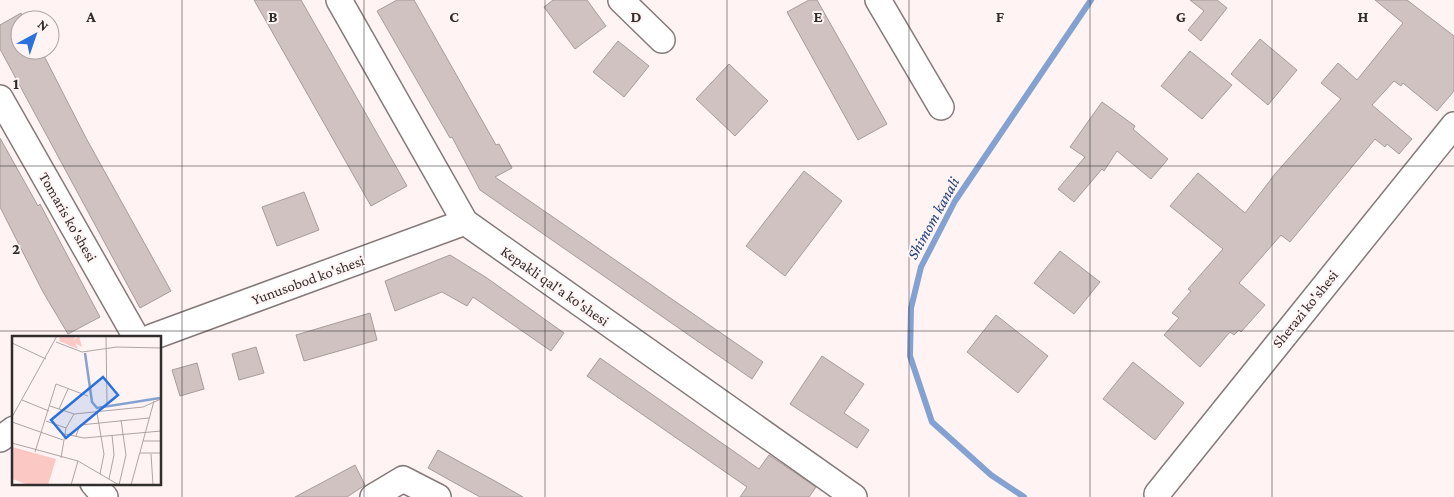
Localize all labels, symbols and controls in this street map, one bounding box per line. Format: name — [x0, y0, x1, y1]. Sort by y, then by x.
text: A — [85, 8, 96, 25]
text: B — [268, 8, 278, 25]
text: C — [449, 8, 459, 25]
text: D — [630, 8, 642, 25]
text: E — [813, 8, 823, 25]
text: F — [996, 8, 1005, 25]
text: G — [1176, 8, 1186, 25]
text: H — [1358, 8, 1369, 25]
north arrow — [10, 10, 60, 60]
text: N — [35, 16, 53, 35]
text: 1 — [13, 75, 19, 92]
street label: Tomaris ko'shesi — [36, 170, 100, 264]
water label: Shimom kanali — [903, 173, 963, 262]
text: 2 — [12, 240, 20, 257]
street label: Kepakli qal'a ko'shesi — [498, 243, 612, 330]
street label: Yunusobod ko'shesi — [249, 252, 367, 308]
street label: Sherazi ko'shesi — [1269, 267, 1341, 351]
inset map — [12, 336, 161, 484]

